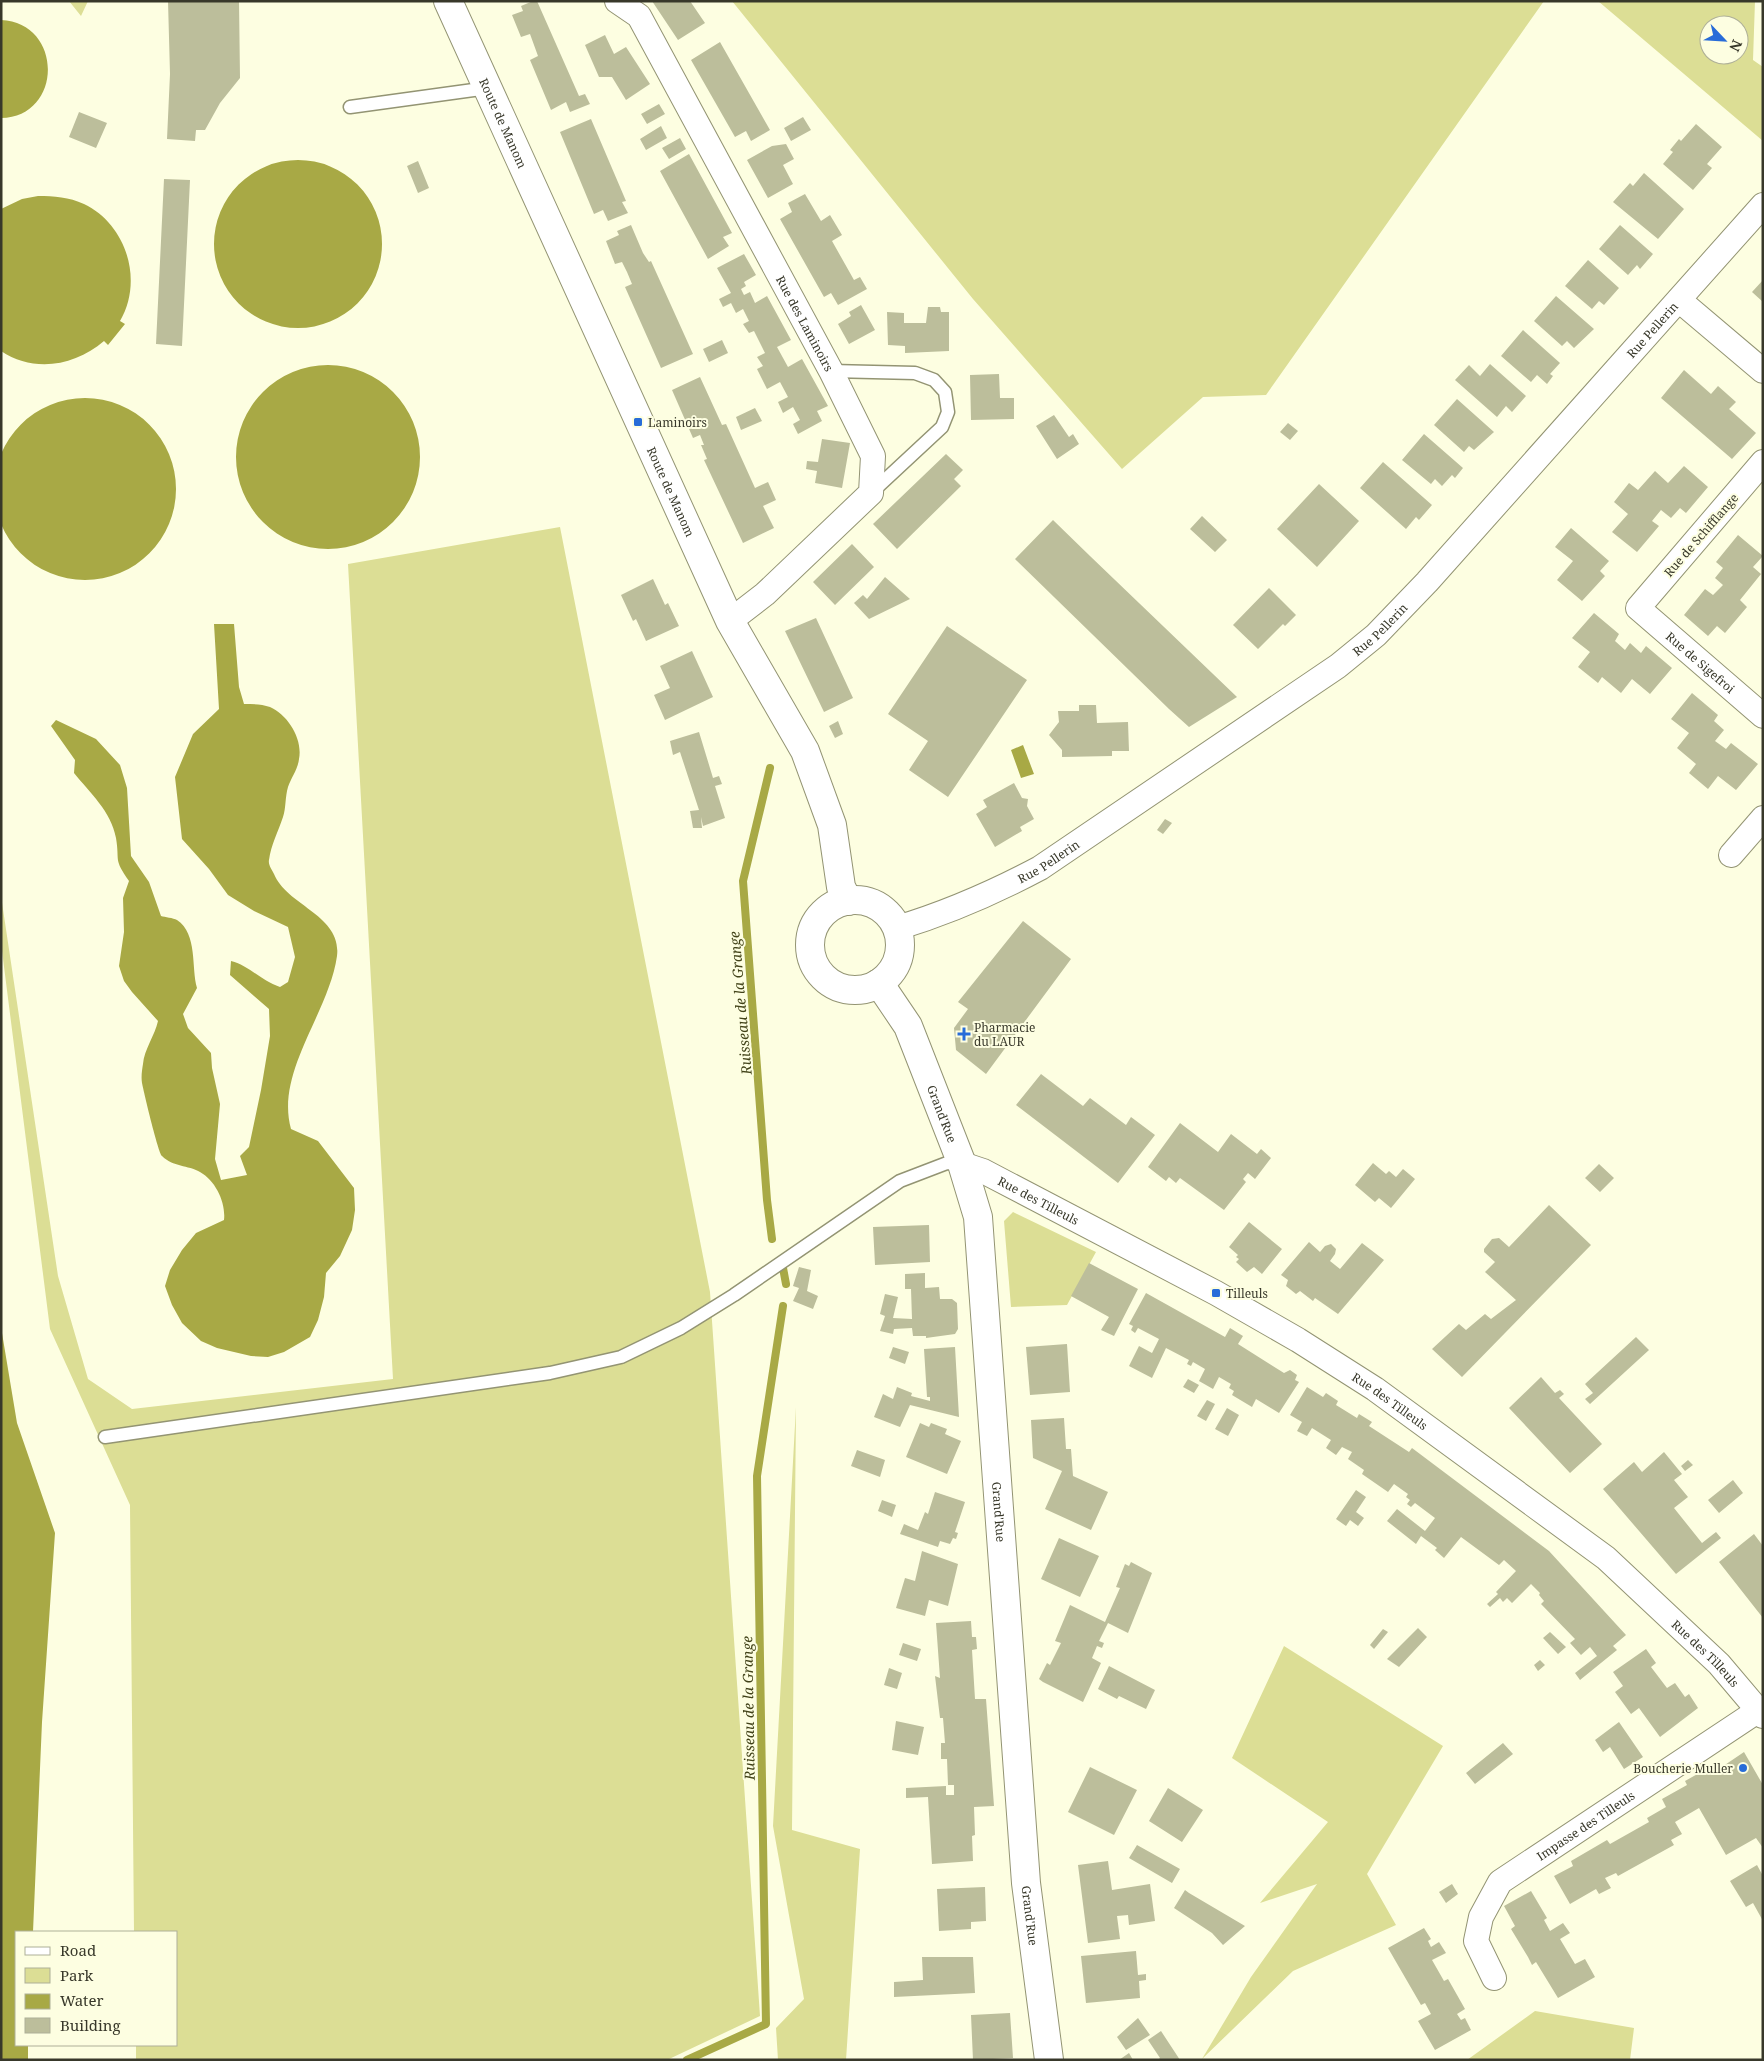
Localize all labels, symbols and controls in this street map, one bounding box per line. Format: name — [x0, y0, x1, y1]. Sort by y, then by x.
north arrow — [1699, 15, 1749, 65]
text: N — [1725, 37, 1747, 55]
street label: Route de Manom — [476, 75, 531, 171]
street label: Rue des Laminoirs — [772, 272, 838, 374]
street label: Rue Pellerin — [1622, 298, 1682, 361]
place label: Laminoirs — [648, 414, 707, 431]
marker: Laminoirs — [632, 416, 644, 428]
street label: Route de Manom — [643, 444, 699, 539]
street label: Rue de Schifflange — [1660, 490, 1742, 580]
street label: Rue Pellerin — [1349, 599, 1411, 659]
street label: Rue de Sigefroi — [1663, 628, 1739, 697]
street label: Rue Pellerin — [1015, 835, 1083, 887]
water label: Ruisseau de la Grange — [724, 930, 756, 1077]
place label: Pharmacie du LAUR — [974, 1019, 1036, 1050]
marker: Pharmacie du LAUR — [958, 1028, 970, 1040]
street label: Grand'Rue — [923, 1082, 961, 1145]
street label: Rue des Tilleuls — [995, 1172, 1082, 1228]
place label: Tilleuls — [1226, 1285, 1268, 1302]
marker: Tilleuls — [1210, 1287, 1222, 1299]
street label: Rue des Tilleuls — [1349, 1368, 1431, 1433]
street label: Grand'Rue — [989, 1481, 1010, 1543]
street label: Rue des Tilleuls — [1668, 1616, 1743, 1691]
water label: Ruisseau de la Grange — [737, 1636, 759, 1781]
place label: Boucherie Muller — [1633, 1760, 1733, 1777]
marker: Boucherie Muller — [1737, 1762, 1749, 1774]
street label: Impasse des Tilleuls — [1533, 1787, 1638, 1864]
street label: Grand'Rue — [1018, 1885, 1043, 1947]
legend — [15, 1931, 178, 2046]
text: Road — [60, 1940, 96, 1960]
text: Park — [60, 1965, 94, 1985]
text: Water — [60, 1990, 103, 2010]
text: Building — [60, 2015, 121, 2035]

